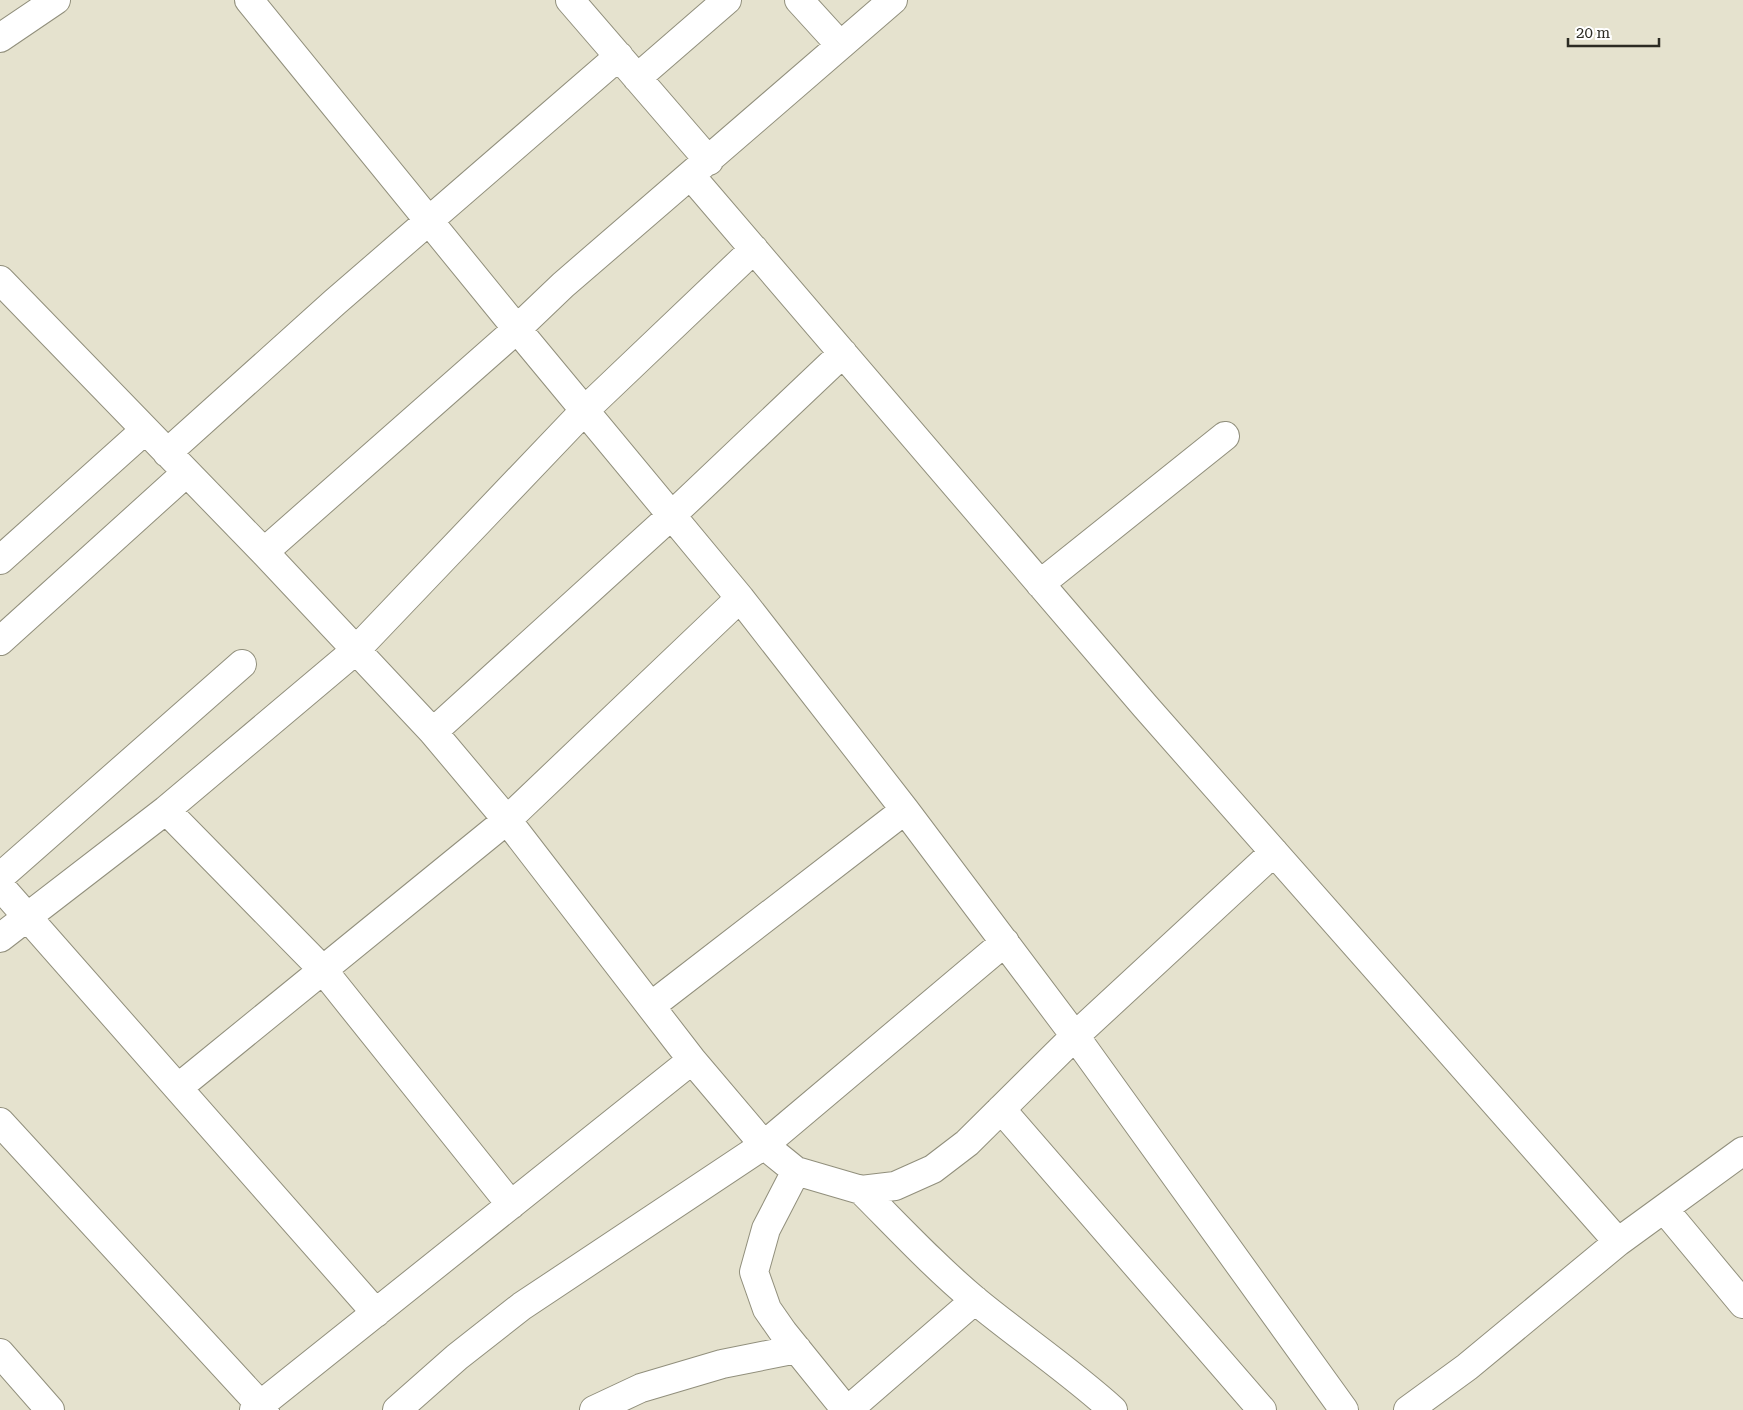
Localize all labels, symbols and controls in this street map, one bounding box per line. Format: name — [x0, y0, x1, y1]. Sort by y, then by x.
scale bar — [1568, 15, 1659, 47]
text: 20 m — [1576, 24, 1611, 42]

